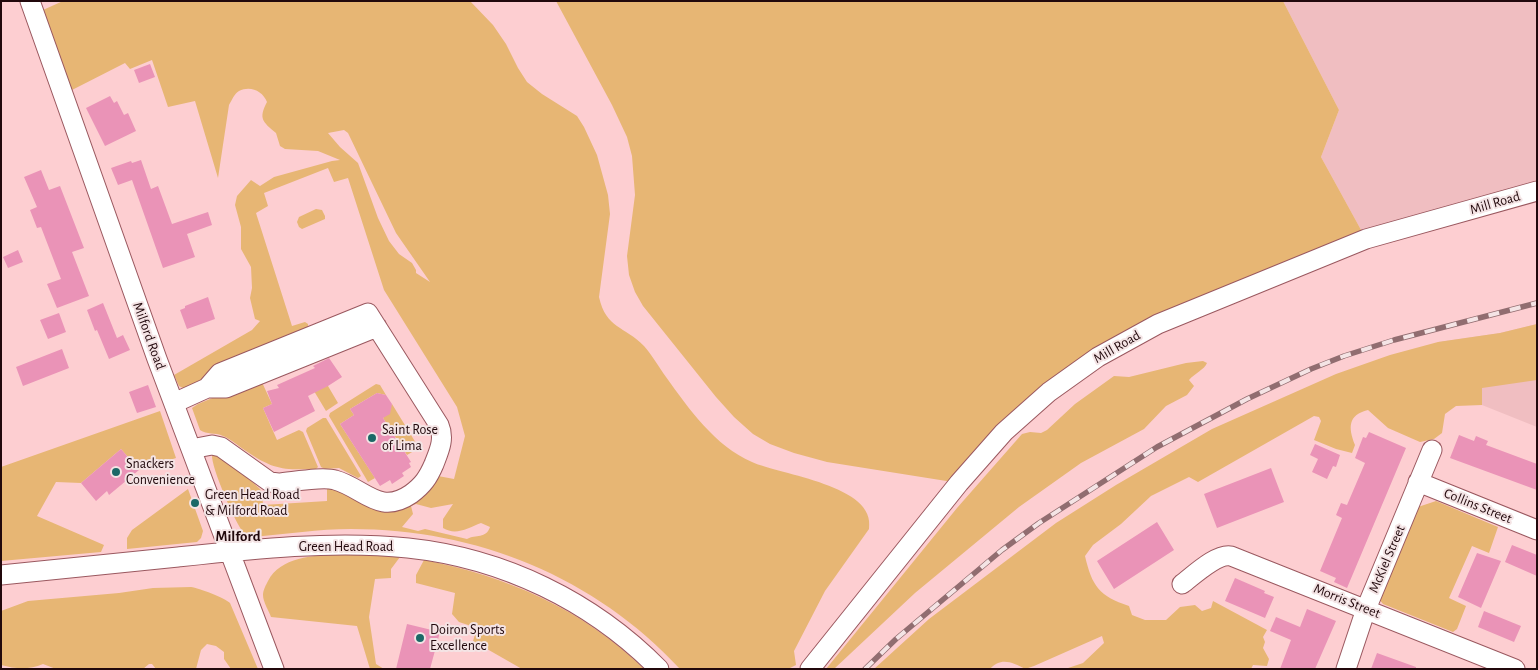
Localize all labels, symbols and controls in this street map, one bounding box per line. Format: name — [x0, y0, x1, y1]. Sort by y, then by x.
street label: Mill Road — [1468, 188, 1522, 218]
street label: Milford Road — [129, 300, 169, 372]
street label: Mill Road — [1090, 327, 1144, 367]
place label: Saint Rose of Lima — [382, 422, 438, 454]
marker: Saint Rose of Lima — [366, 432, 378, 444]
place label: Snackers Convenience — [126, 456, 195, 488]
marker: Snackers Convenience — [110, 466, 122, 478]
street label: Collins Street — [1442, 485, 1514, 527]
place label: Green Head Road & Milford Road — [205, 487, 300, 520]
marker: Green Head Road & Milford Road — [189, 497, 201, 509]
street label: McKiel Street — [1365, 523, 1409, 595]
district label: Milford — [215, 527, 261, 545]
street label: Green Head Road — [299, 539, 393, 555]
street label: Morris Street — [1311, 580, 1383, 622]
place label: Doiron Sports Excellence — [430, 622, 505, 654]
marker: Doiron Sports Excellence — [414, 632, 426, 644]

